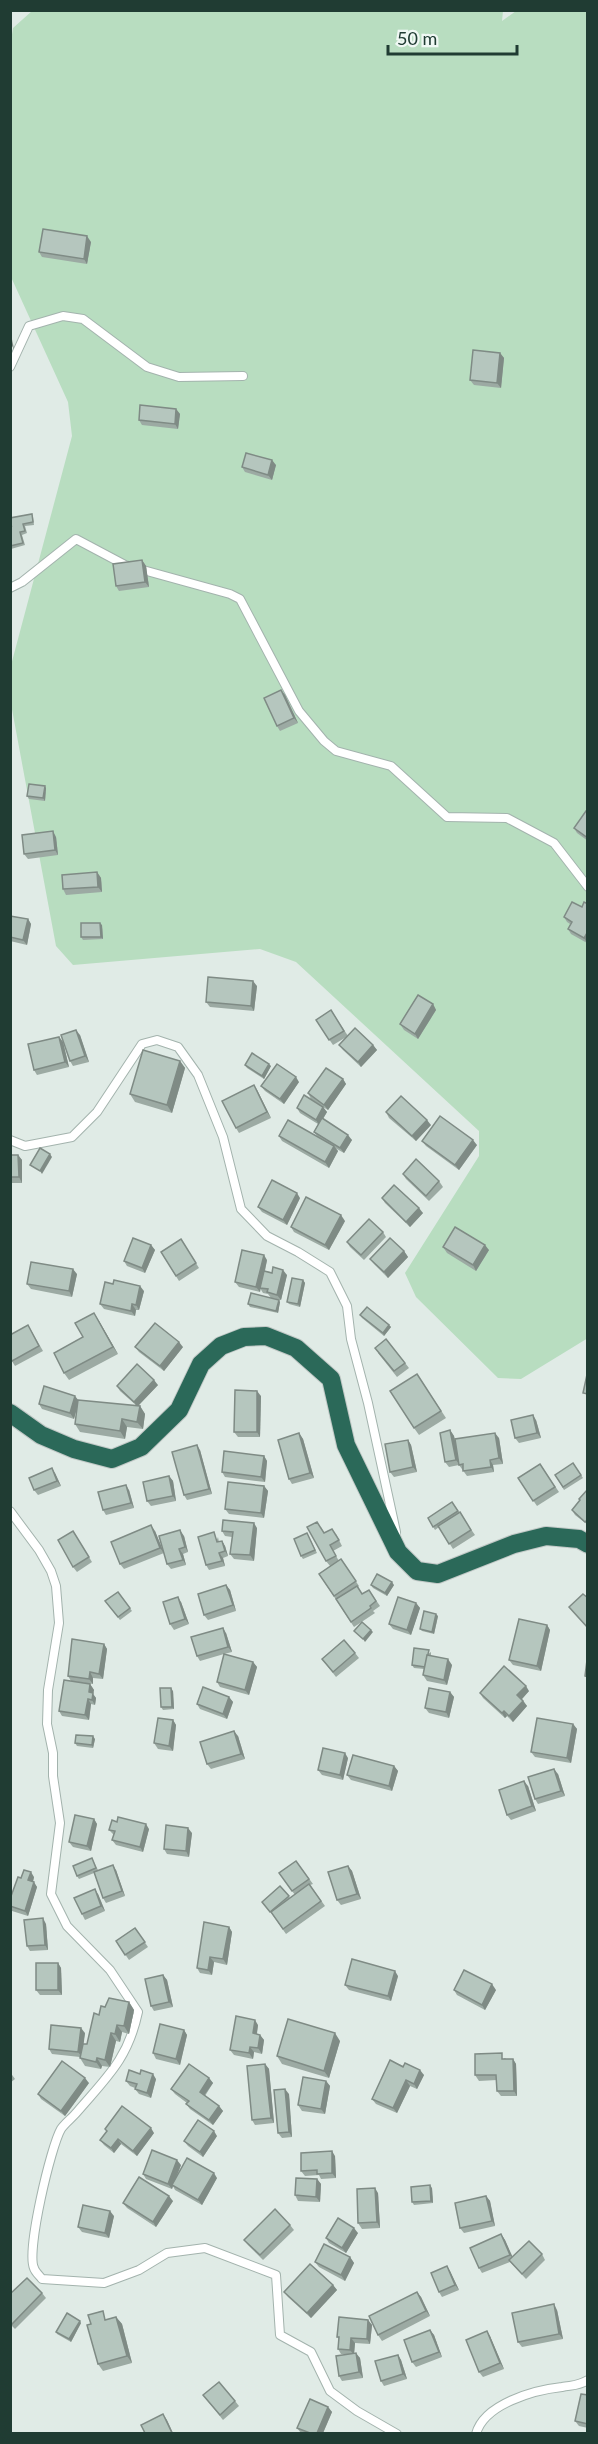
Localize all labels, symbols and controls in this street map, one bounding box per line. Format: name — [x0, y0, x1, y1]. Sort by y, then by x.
scale bar — [388, 18, 517, 56]
text: 50 m — [397, 27, 437, 49]

